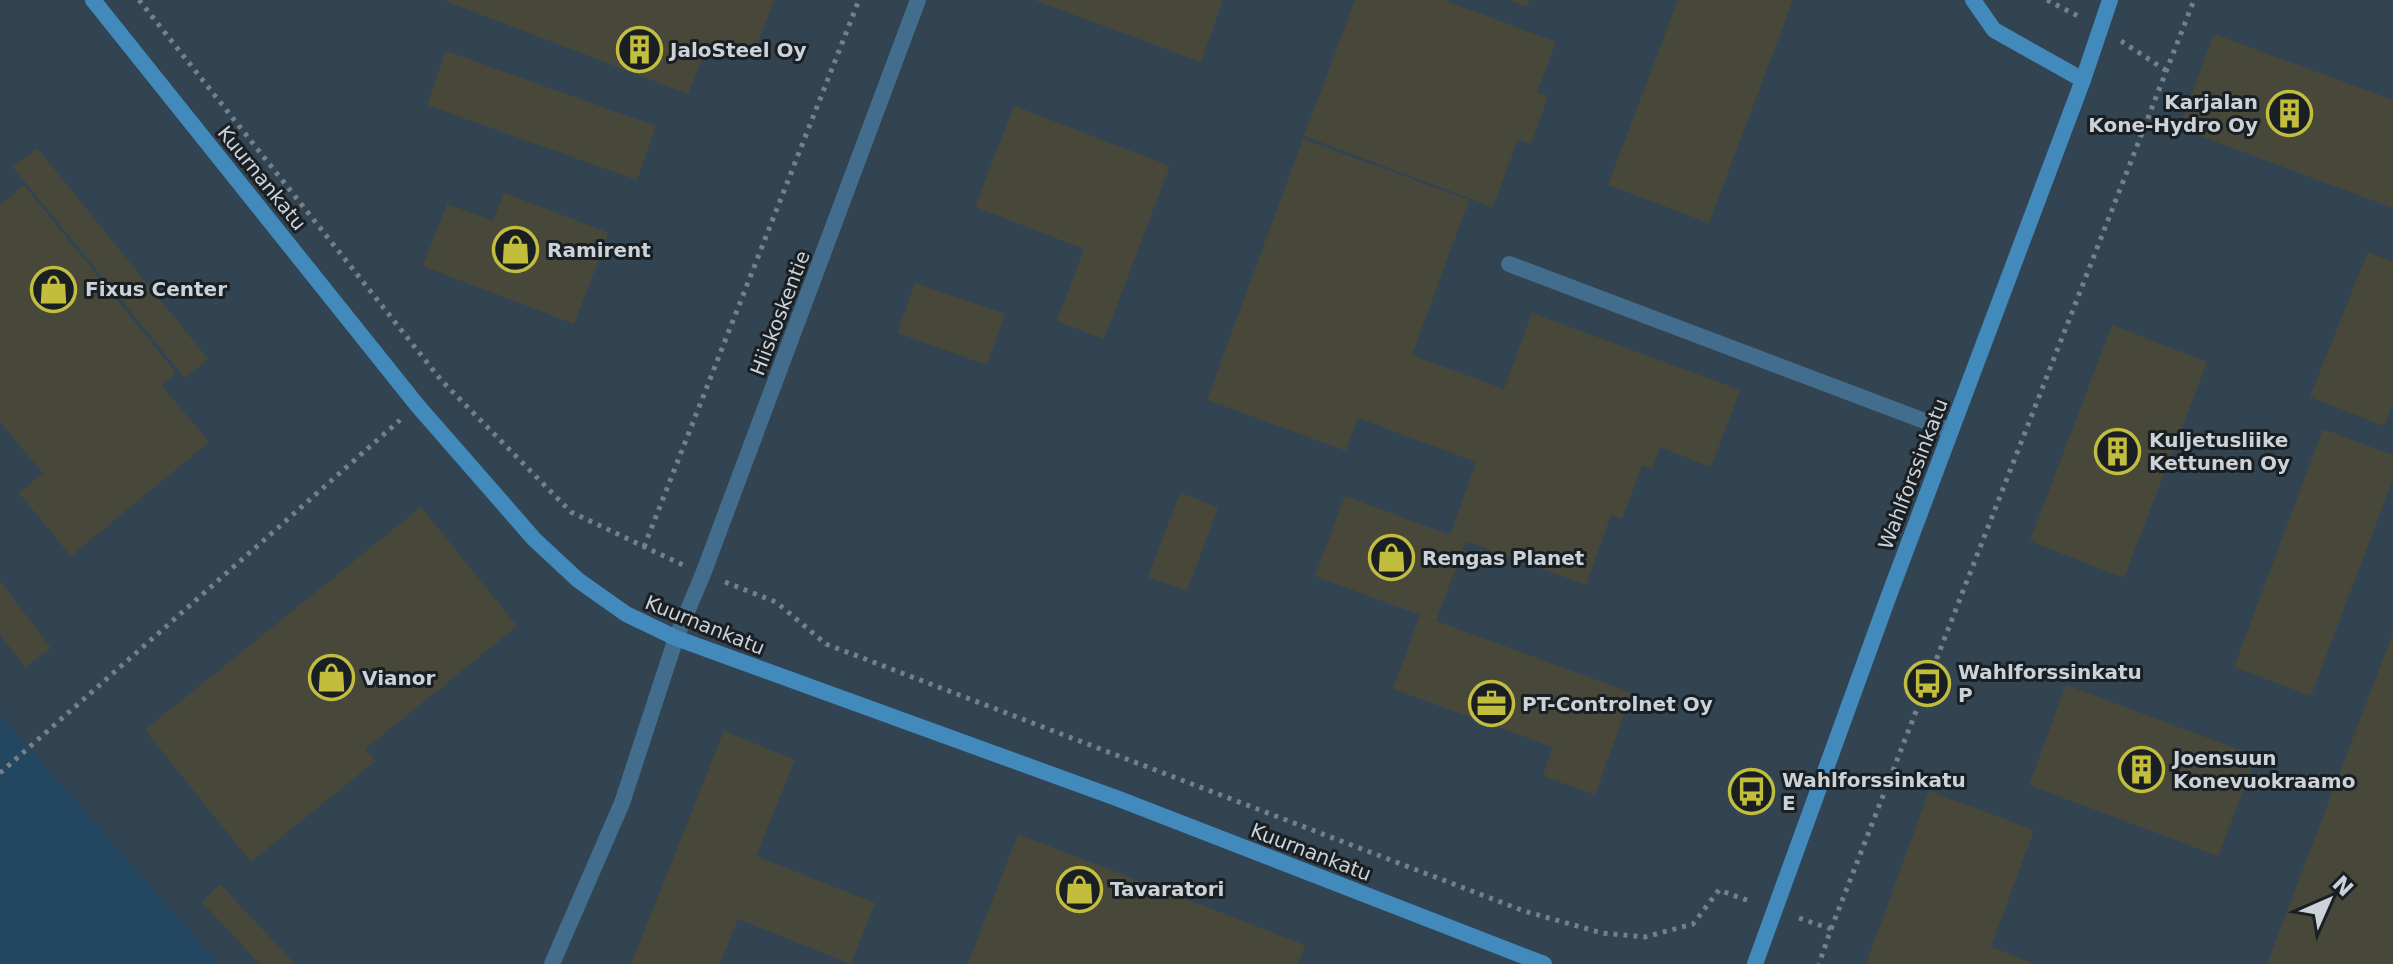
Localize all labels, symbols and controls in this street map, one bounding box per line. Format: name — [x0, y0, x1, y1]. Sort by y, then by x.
building icon: JaloSteel Oy — [615, 26, 663, 74]
place label: JaloSteel Oy — [668, 38, 806, 62]
place label: Karjalan Kone-Hydro Oy — [2088, 90, 2258, 137]
building icon: Karjalan Kone-Hydro Oy — [2265, 90, 2313, 138]
street label: Kuurnankatu — [213, 121, 311, 235]
shop icon: Ramirent — [492, 226, 540, 274]
place label: Ramirent — [547, 238, 651, 262]
street label: Hiiskoskentie — [745, 247, 815, 379]
shop icon: Fixus Center — [30, 265, 78, 313]
place label: Fixus Center — [85, 277, 227, 301]
street label: Wahlforssinkatu — [1873, 395, 1953, 553]
building icon: Kuljetusliike Kettunen Oy — [2094, 427, 2142, 475]
place label: Kuljetusliike Kettunen Oy — [2149, 428, 2290, 475]
shop icon: Rengas Planet — [1367, 534, 1415, 582]
place label: Rengas Planet — [1422, 546, 1585, 570]
street label: Kuurnankatu — [642, 590, 768, 660]
shop icon: Vianor — [307, 654, 355, 702]
bus stop icon: Wahlforssinkatu P — [1903, 659, 1951, 707]
place label: Wahlforssinkatu P — [1958, 660, 2142, 707]
place label: Vianor — [362, 666, 435, 690]
office icon: PT-Controlnet Oy — [1467, 680, 1515, 728]
place label: PT-Controlnet Oy — [1522, 692, 1713, 716]
building icon: Joensuun Konevuokraamo — [2118, 746, 2166, 794]
place label: Joensuun Konevuokraamo — [2171, 746, 2355, 793]
bus stop icon: Wahlforssinkatu E — [1727, 767, 1775, 815]
place label: Wahlforssinkatu E — [1782, 768, 1966, 815]
street label: Kuurnankatu — [1247, 818, 1375, 886]
north arrow — [2289, 860, 2369, 940]
shop icon: Tavaratori — [1055, 865, 1103, 913]
text: N — [2327, 871, 2358, 902]
place label: Tavaratori — [1110, 877, 1224, 901]

